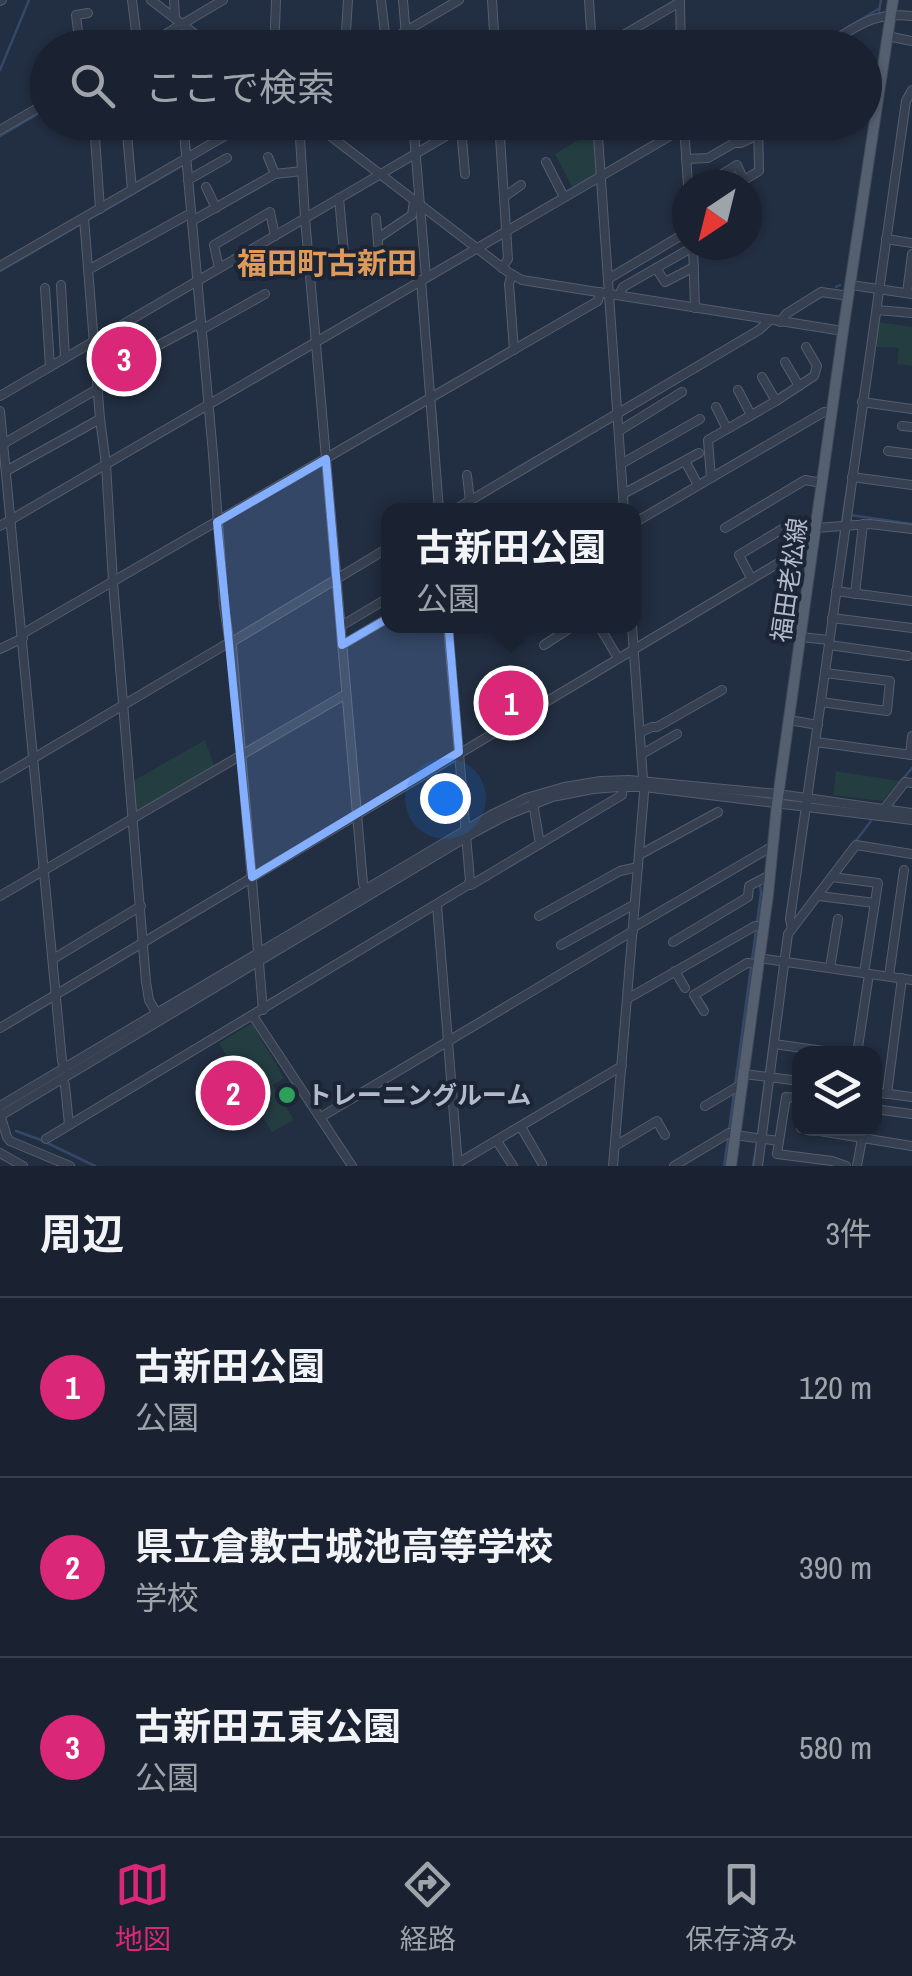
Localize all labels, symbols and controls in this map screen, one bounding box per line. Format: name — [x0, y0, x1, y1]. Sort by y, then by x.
search box — [30, 30, 882, 140]
icon: search — [65, 58, 120, 113]
text: ここで検索 — [145, 62, 335, 113]
north arrow — [672, 170, 762, 260]
district label: 福田町古新田 — [237, 243, 417, 283]
pin: 3 — [92, 322, 156, 396]
popup — [381, 503, 641, 633]
street label: 福田老松線 — [763, 516, 815, 644]
text: 古新田公園 — [416, 522, 606, 573]
text: 公園 — [416, 577, 480, 620]
pin: 1 — [478, 666, 544, 740]
your location — [420, 773, 471, 824]
map controls — [792, 1046, 882, 1136]
button: layers — [792, 1046, 882, 1136]
pin: 2 — [200, 1056, 266, 1130]
place label: トレーニングルーム — [307, 1078, 531, 1112]
marker: トレーニングルーム — [276, 1084, 298, 1106]
text: 周辺 — [40, 1206, 124, 1262]
text: 3件 — [825, 1212, 872, 1255]
text: 古新田公園 — [135, 1341, 325, 1392]
text: 1 — [65, 1366, 80, 1409]
text: 120 m — [799, 1366, 872, 1409]
text: 公園 — [135, 1396, 199, 1439]
text: 県立倉敷古城池高等学校 — [135, 1521, 553, 1572]
text: 2 — [65, 1546, 80, 1589]
text: 390 m — [799, 1546, 872, 1589]
text: 学校 — [135, 1576, 199, 1619]
text: 古新田五東公園 — [135, 1701, 401, 1752]
text: 3 — [65, 1726, 80, 1769]
text: 580 m — [799, 1726, 872, 1769]
text: 公園 — [135, 1756, 199, 1799]
tab: 地図 — [115, 1857, 171, 1958]
tab: 経路 — [400, 1857, 456, 1958]
tab: 保存済み — [685, 1857, 797, 1958]

